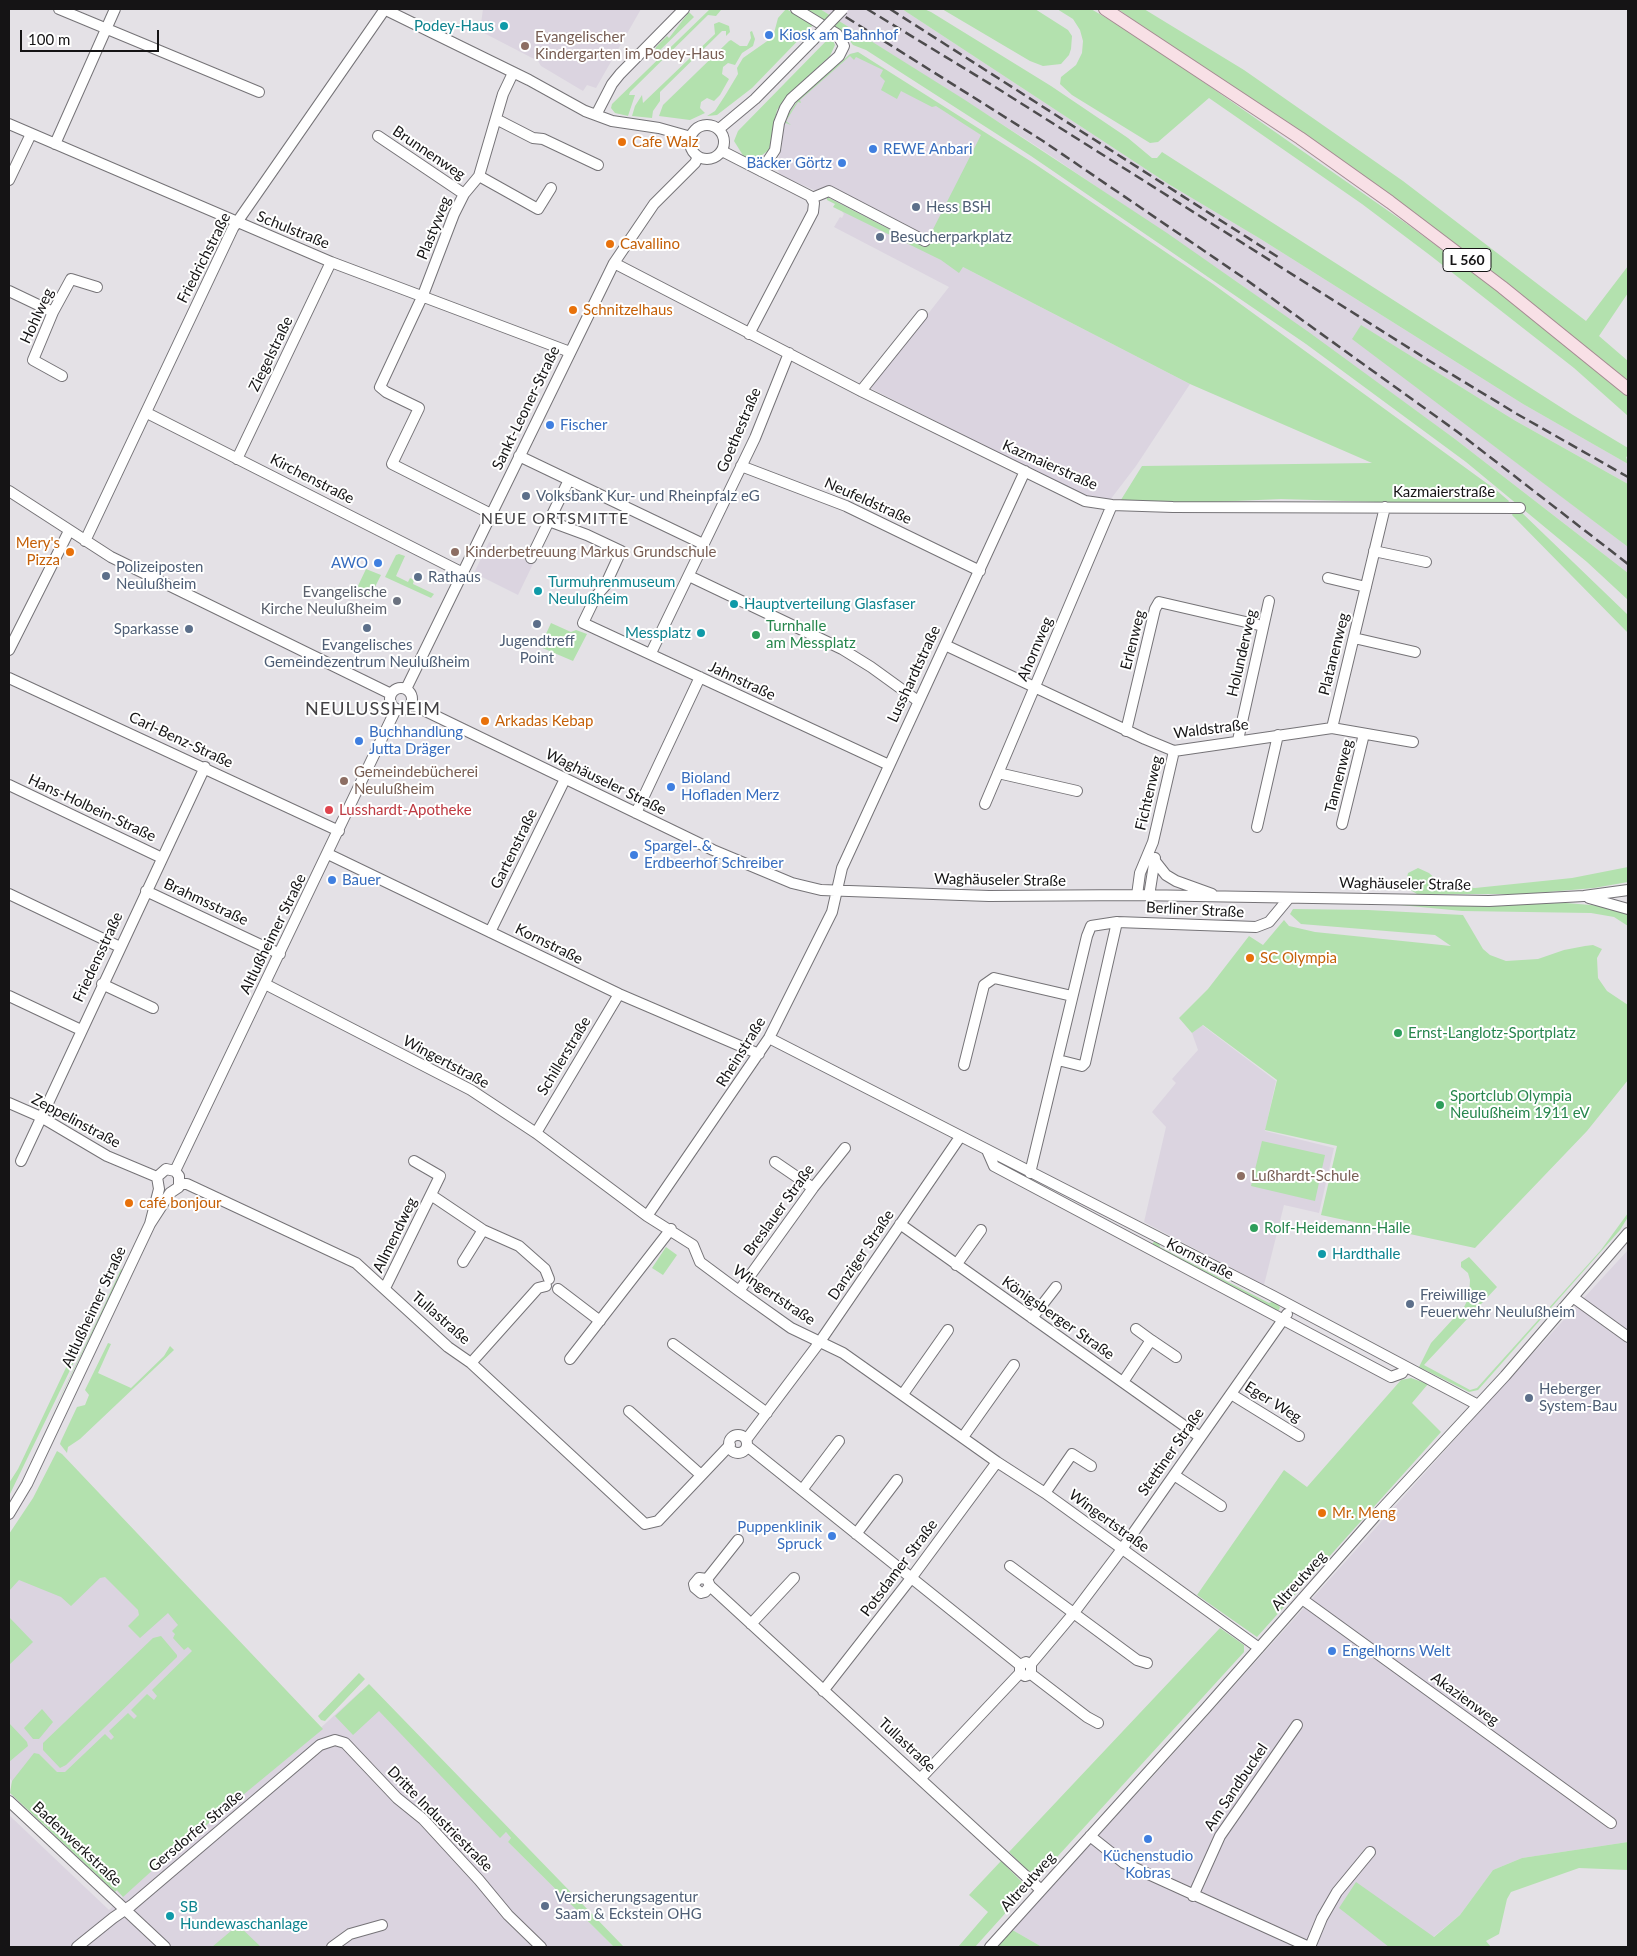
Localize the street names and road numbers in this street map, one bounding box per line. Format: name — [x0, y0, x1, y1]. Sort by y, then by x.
street label: Brunnenweg — [389, 122, 469, 184]
street label: Plastyweg — [413, 194, 455, 262]
street label: Schulstraße — [254, 207, 332, 253]
street label: Friedrichstraße — [173, 210, 235, 306]
road number: L 560 — [1443, 248, 1491, 272]
street label: Hohlweg — [16, 285, 58, 347]
street label: Ziegelstraße — [245, 314, 297, 394]
street label: Sankt-Leoner-Straße — [488, 343, 564, 473]
street label: Goethestraße — [713, 385, 765, 475]
street label: Kazmaierstraße — [1000, 436, 1100, 494]
street label: Kirchenstraße — [267, 450, 357, 508]
street label: Neufeldstraße — [822, 474, 914, 528]
street label: Kazmaierstraße — [1393, 483, 1495, 501]
street label: Erlenweg — [1117, 608, 1149, 672]
street label: Holunderweg — [1223, 608, 1261, 698]
street label: Platanenweg — [1315, 611, 1353, 697]
street label: Ahornweg — [1013, 614, 1057, 684]
street label: Lusshardtstraße — [884, 623, 944, 725]
street label: Jahnstraße — [706, 658, 778, 704]
street label: Carl-Benz-Straße — [126, 708, 236, 772]
street label: Waldstraße — [1173, 715, 1249, 743]
street label: Tannenweg — [1321, 737, 1357, 815]
street label: Waghäuseler Straße — [543, 745, 669, 819]
street label: Fichtenweg — [1132, 754, 1166, 832]
street label: Hans-Holbein-Straße — [25, 771, 159, 845]
street label: Gartenstraße — [487, 806, 541, 892]
street label: Waghäuseler Straße — [934, 870, 1066, 890]
street label: Altlußheimer Straße — [236, 871, 310, 997]
street label: Waghäuseler Straße — [1339, 874, 1471, 894]
street label: Brahmsstraße — [161, 875, 251, 929]
street label: Berliner Straße — [1145, 898, 1245, 922]
street label: Friedensstraße — [69, 909, 127, 1005]
street label: Kornstraße — [512, 920, 586, 968]
street label: Schillerstraße — [533, 1013, 595, 1099]
street label: Rheinstraße — [712, 1014, 770, 1090]
street label: Wingertstraße — [400, 1032, 492, 1092]
street label: Zeppelinstraße — [28, 1090, 124, 1152]
street label: Breslauer Straße — [740, 1161, 818, 1259]
street label: Allmendweg — [369, 1194, 421, 1276]
street label: Danziger Straße — [824, 1206, 898, 1304]
street label: Kornstraße — [1163, 1234, 1237, 1284]
street label: Altlußheimer Straße — [58, 1244, 130, 1370]
street label: Wingertstraße — [730, 1261, 818, 1329]
street label: Königsberger Straße — [998, 1272, 1118, 1364]
street label: Tullastraße — [408, 1288, 474, 1348]
street label: Eger Weg — [1241, 1377, 1305, 1427]
street label: Stettiner Straße — [1134, 1405, 1208, 1499]
street label: Wingertstraße — [1065, 1486, 1153, 1556]
street label: Potsdamer Straße — [857, 1516, 941, 1620]
street label: Altreutweg — [1268, 1548, 1330, 1614]
street label: Akazienweg — [1428, 1668, 1502, 1730]
street label: Tullastraße — [875, 1714, 939, 1776]
street label: Am Sandbuckel — [1200, 1740, 1272, 1834]
street label: Dritte Industriestraße — [384, 1763, 496, 1875]
street label: Gersdorfer Straße — [145, 1786, 247, 1876]
street label: Badenwerkstraße — [29, 1798, 125, 1890]
street label: Altreutweg — [997, 1849, 1059, 1915]

